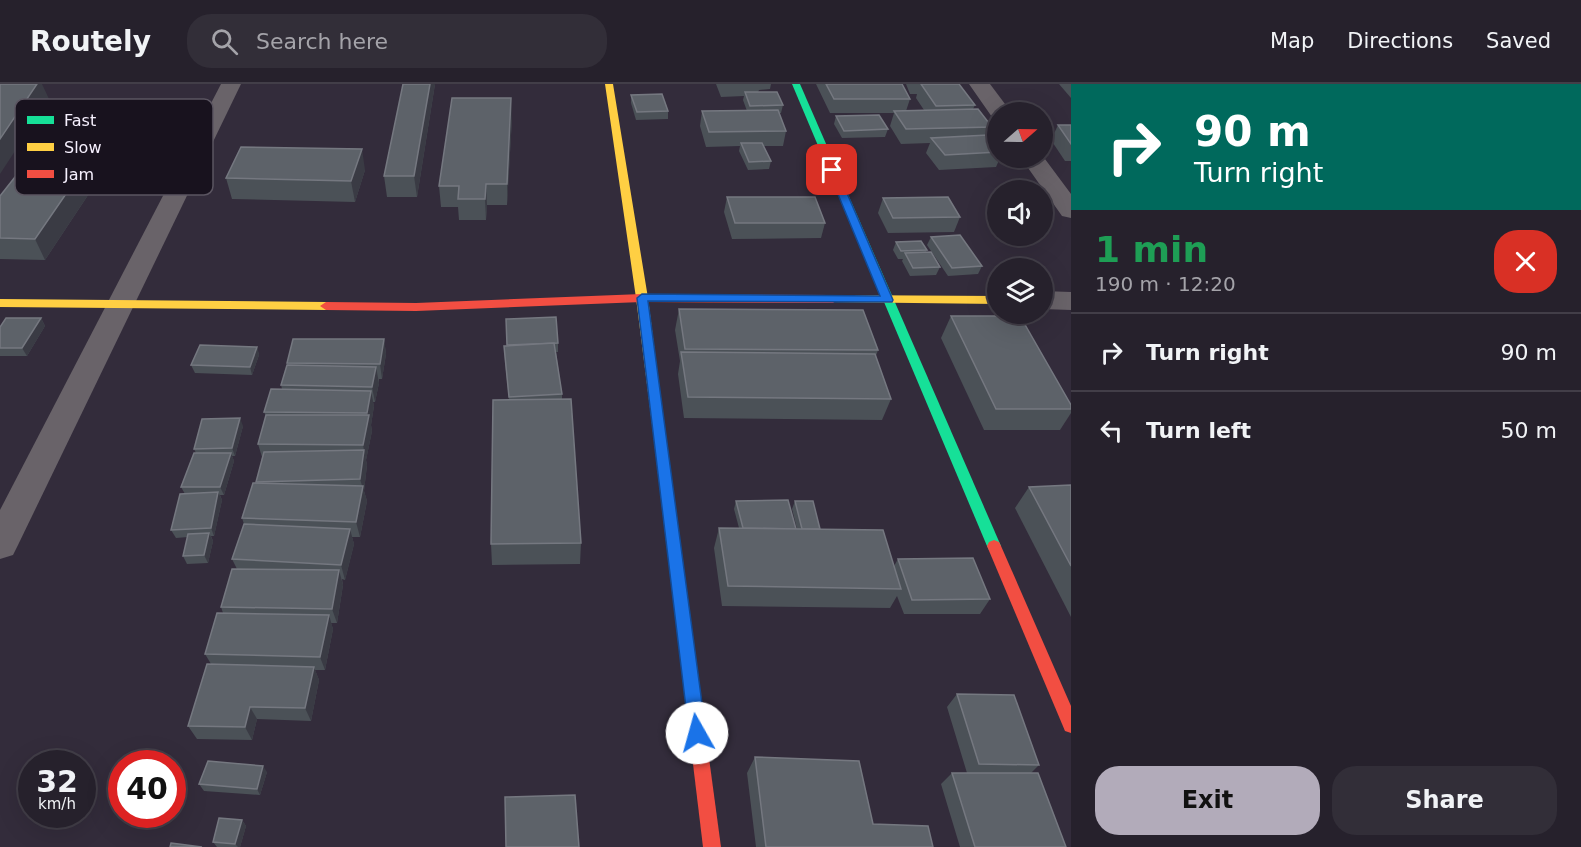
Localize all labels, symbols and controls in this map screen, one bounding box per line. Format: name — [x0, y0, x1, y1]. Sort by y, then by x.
search box — [187, 14, 607, 68]
text: Routely — [30, 25, 151, 58]
icon: search — [208, 25, 241, 58]
text: Search here — [256, 29, 388, 54]
text: Map — [1270, 29, 1314, 53]
text: Directions — [1347, 29, 1453, 53]
text: Saved — [1486, 29, 1551, 53]
legend — [15, 99, 213, 195]
north arrow — [987, 102, 1053, 168]
map controls — [987, 102, 1053, 324]
text: 90 m — [1194, 107, 1311, 156]
icon: right — [1095, 108, 1173, 186]
text: Fast — [64, 111, 96, 130]
text: Slow — [64, 138, 101, 157]
pin — [806, 144, 857, 195]
icon: arrive — [815, 153, 848, 186]
text: Turn right — [1194, 157, 1323, 188]
text: Jam — [63, 165, 94, 184]
button: sound — [987, 180, 1053, 246]
text: 1 min — [1095, 229, 1208, 270]
button: close — [1494, 230, 1557, 293]
button: layers — [987, 258, 1053, 324]
text: 190 m · 12:20 — [1095, 272, 1236, 296]
icon: right — [1095, 336, 1128, 369]
text: Turn right — [1146, 340, 1269, 365]
text: 90 m — [1501, 340, 1557, 365]
icon: left — [1095, 414, 1128, 447]
text: Turn left — [1146, 418, 1251, 443]
text: 50 m — [1501, 418, 1557, 443]
position arrow — [665, 701, 729, 765]
speed limit sign: 40 — [108, 750, 186, 828]
text: 32 — [36, 764, 78, 799]
button: Exit — [1095, 766, 1320, 835]
button: Share — [1332, 766, 1557, 835]
text: km/h — [38, 795, 76, 813]

